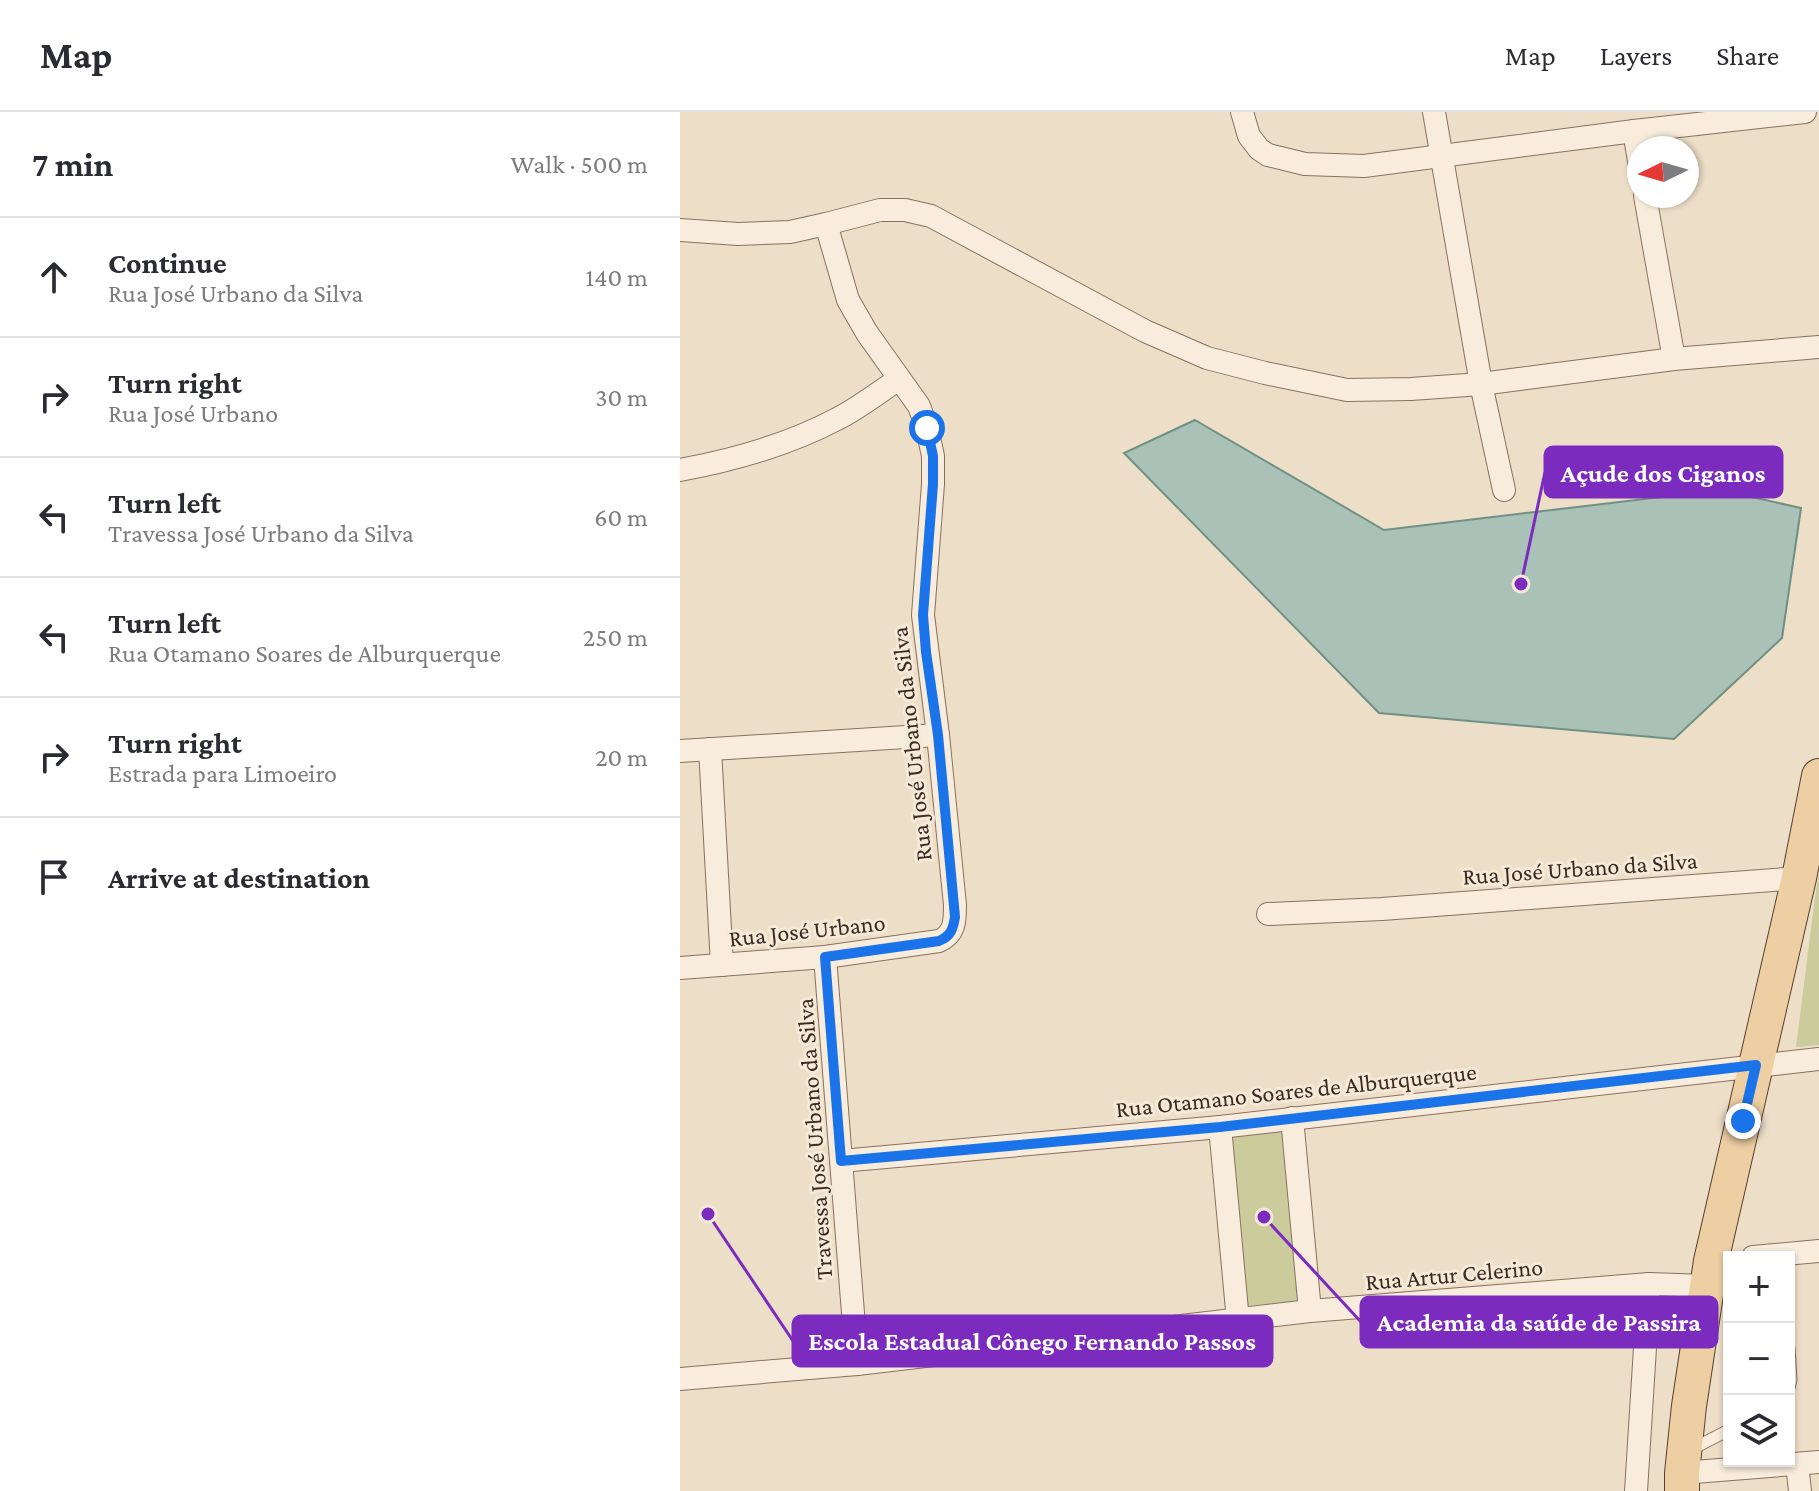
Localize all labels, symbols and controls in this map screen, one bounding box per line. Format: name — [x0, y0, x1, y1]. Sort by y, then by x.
text: Map — [40, 34, 113, 76]
text: Map — [1505, 40, 1556, 71]
text: Layers — [1600, 40, 1672, 71]
text: Share — [1716, 40, 1779, 71]
north arrow — [1627, 136, 1699, 208]
text: 7 min — [32, 146, 113, 183]
text: Walk · 500 m — [511, 150, 648, 179]
text: Continue — [108, 246, 227, 279]
icon: ahead — [32, 255, 76, 299]
text: 140 m — [586, 263, 648, 292]
text: Rua José Urbano da Silva — [108, 279, 363, 308]
text: Turn right — [108, 366, 242, 399]
icon: right — [32, 375, 76, 419]
text: 30 m — [595, 383, 648, 412]
text: Rua José Urbano — [108, 399, 278, 428]
route start — [909, 410, 945, 446]
callout: Açude dos Ciganos — [1545, 447, 1782, 497]
text: Açude dos Ciganos — [1560, 459, 1765, 488]
text: Turn left — [108, 486, 221, 519]
icon: left — [32, 495, 76, 539]
text: 60 m — [594, 503, 648, 532]
text: Travessa José Urbano da Silva — [108, 519, 414, 548]
text: Turn left — [108, 606, 221, 639]
icon: left — [32, 615, 76, 659]
text: 250 m — [583, 623, 648, 652]
street label: Rua José Urbano da Silva — [885, 625, 937, 863]
text: Rua Otamano Soares de Alburquerque — [108, 639, 501, 668]
text: Turn right — [108, 726, 242, 759]
icon: right — [32, 735, 76, 779]
text: 20 m — [595, 743, 648, 772]
text: Estrada para Limoeiro — [108, 759, 337, 788]
street label: Rua José Urbano da Silva — [1462, 846, 1698, 890]
icon: arrive — [32, 855, 76, 899]
text: Arrive at destination — [108, 861, 370, 894]
street label: Rua José Urbano — [728, 908, 886, 952]
street label: Travessa José Urbano da Silva — [791, 997, 837, 1281]
street label: Rua Otamano Soares de Alburquerque — [1114, 1058, 1478, 1122]
route end — [1725, 1103, 1761, 1139]
map controls — [1723, 1251, 1795, 1467]
button: + — [1723, 1251, 1795, 1323]
street label: Rua Artur Celerino — [1364, 1253, 1544, 1295]
callout: Academia da saúde de Passira — [1361, 1297, 1717, 1347]
text: Academia da saúde de Passira — [1376, 1308, 1701, 1337]
callout: Escola Estadual Cônego Fernando Passos — [793, 1316, 1272, 1366]
button: − — [1723, 1323, 1795, 1395]
text: Escola Estadual Cônego Fernando Passos — [808, 1327, 1256, 1356]
button: layers — [1723, 1395, 1795, 1467]

